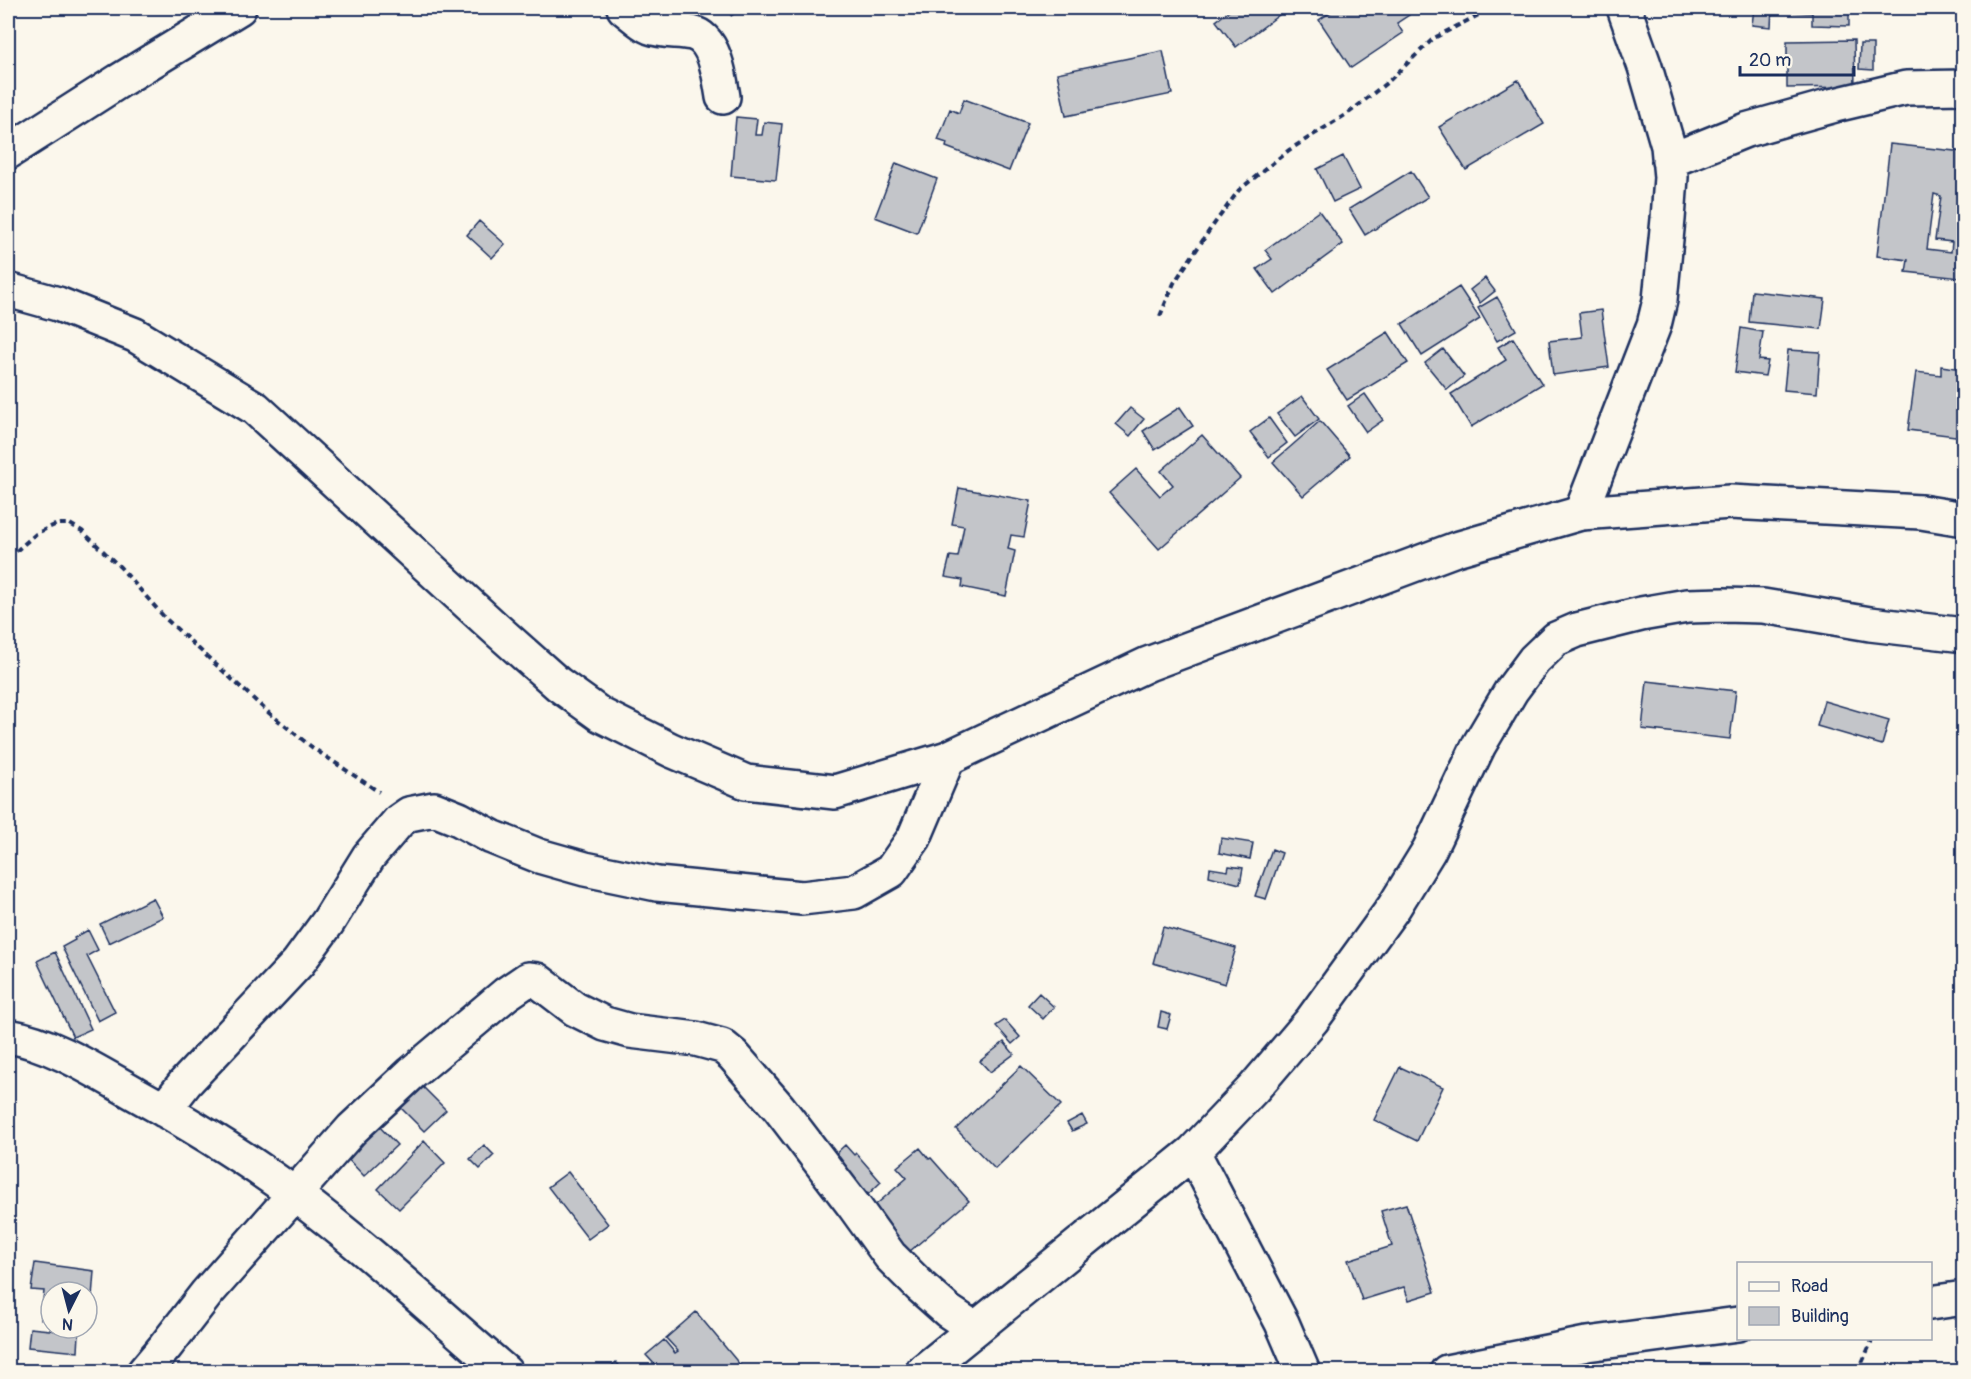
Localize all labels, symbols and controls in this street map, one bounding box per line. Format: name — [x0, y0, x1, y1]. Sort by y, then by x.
scale bar — [1740, 39, 1854, 77]
text: 20 m — [1749, 49, 1791, 72]
legend — [1737, 1262, 1932, 1340]
text: Road — [1791, 1275, 1828, 1298]
north arrow — [39, 1280, 99, 1340]
text: Building — [1791, 1305, 1849, 1328]
text: N — [61, 1313, 74, 1334]

